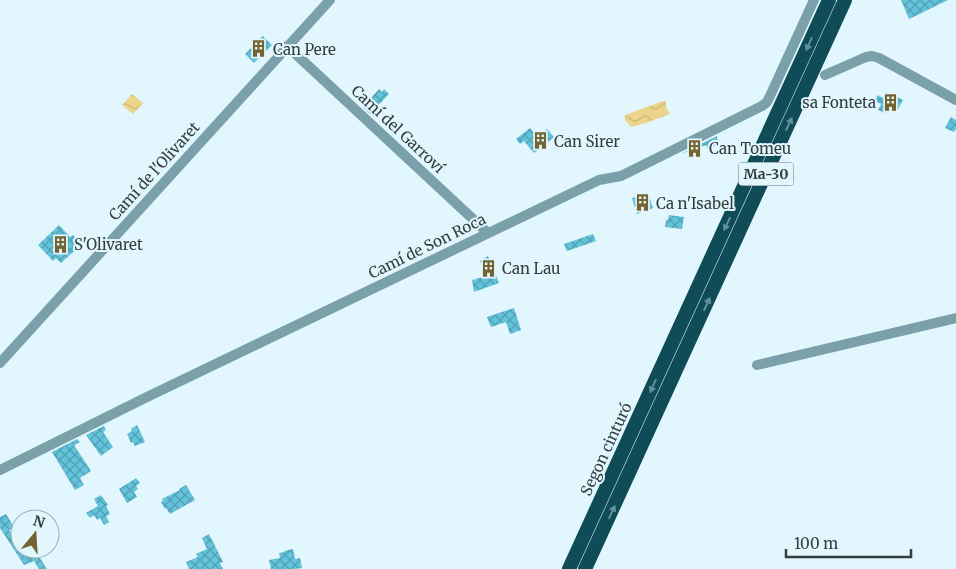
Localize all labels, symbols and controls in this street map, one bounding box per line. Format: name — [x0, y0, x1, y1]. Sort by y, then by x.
one-way arrow — [805, 37, 813, 51]
building icon: Can Pere — [249, 39, 269, 59]
place label: Can Pere — [273, 40, 336, 59]
street label: Camí del Garroví — [347, 81, 449, 178]
building icon: sa Fonteta — [880, 92, 900, 112]
place label: sa Fonteta — [802, 93, 876, 112]
one-way arrow — [785, 117, 793, 131]
street label: Camí de l'Olivaret — [105, 118, 203, 224]
building icon: Can Sirer — [530, 131, 550, 151]
place label: Can Sirer — [554, 132, 620, 151]
building icon: Can Tomeu — [685, 138, 705, 158]
place label: Can Tomeu — [709, 139, 791, 158]
road number: Ma-30 — [738, 162, 794, 185]
building icon: Ca n'Isabel — [632, 193, 652, 213]
place label: Ca n'Isabel — [656, 194, 734, 213]
street label: Camí de Son Roca — [365, 209, 489, 283]
one-way arrow — [722, 217, 730, 231]
building icon: S'Olivaret — [50, 234, 70, 254]
place label: S'Olivaret — [74, 235, 143, 254]
building icon: Can Lau — [478, 258, 498, 278]
place label: Can Lau — [502, 259, 560, 278]
one-way arrow — [703, 297, 711, 311]
one-way arrow — [649, 379, 657, 393]
street label: Segon cinturó — [576, 399, 636, 499]
one-way arrow — [609, 505, 617, 519]
north arrow — [10, 509, 60, 559]
text: N — [31, 511, 47, 532]
scale bar — [786, 526, 911, 558]
text: 100 m — [794, 534, 838, 553]

